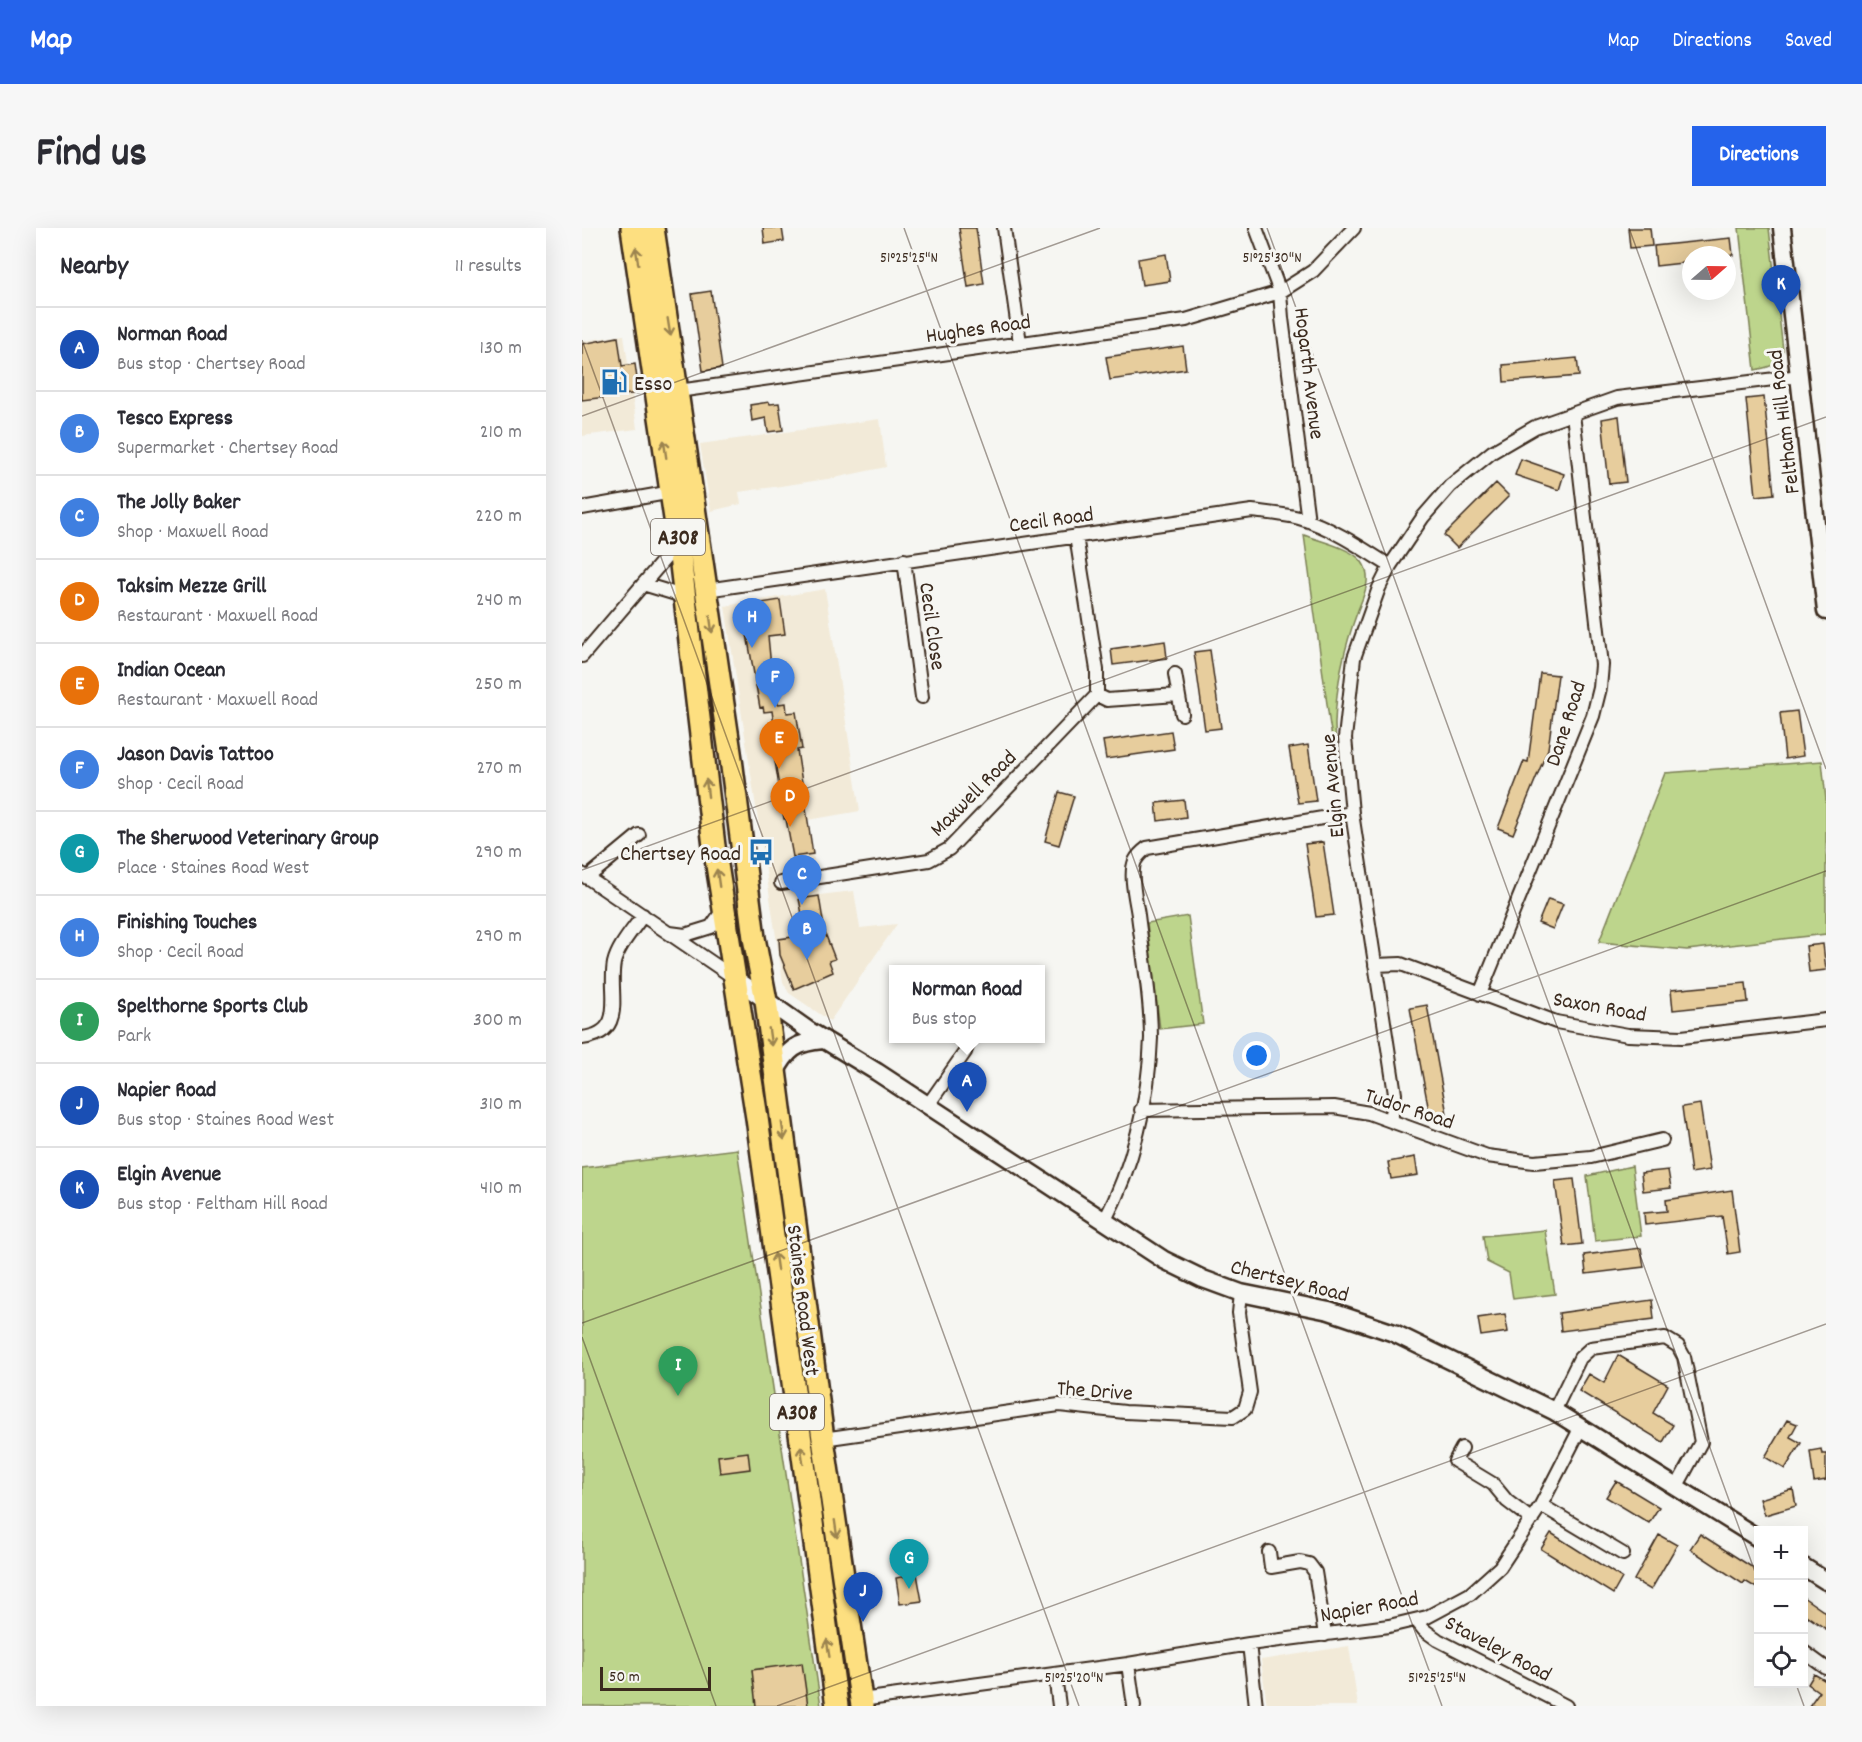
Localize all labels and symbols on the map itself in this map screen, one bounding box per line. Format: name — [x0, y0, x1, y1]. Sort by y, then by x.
north arrow — [1682, 246, 1736, 300]
one-way arrow — [631, 247, 642, 266]
text: 51°25'25"N — [880, 248, 938, 270]
text: 51°25'30"N — [1242, 248, 1302, 270]
pin: K — [1762, 266, 1800, 315]
street label: Hogarth Avenue — [1284, 306, 1331, 441]
street label: Hughes Road — [924, 308, 1033, 353]
one-way arrow — [663, 317, 674, 337]
street label: Feltham Hill Road — [1761, 348, 1810, 496]
fuel station icon: Esso — [599, 367, 629, 397]
place label: Esso — [634, 370, 672, 401]
one-way arrow — [660, 439, 671, 459]
street label: Cecil Road — [1007, 500, 1096, 543]
road number: A308 — [651, 519, 705, 555]
street label: Cecil Close — [909, 580, 952, 672]
pin: H — [732, 598, 772, 648]
one-way arrow — [706, 614, 717, 634]
pin: F — [756, 658, 794, 708]
street label: Dane Road — [1539, 678, 1596, 771]
pin: E — [760, 720, 798, 769]
street label: Elgin Avenue — [1315, 732, 1354, 839]
street label: Maxwell Road — [924, 744, 1025, 845]
pin: D — [770, 778, 810, 827]
one-way arrow — [701, 779, 712, 799]
bus stop icon: Chertsey Road — [746, 837, 776, 867]
place label: Chertsey Road — [620, 840, 741, 871]
pin: C — [782, 856, 822, 905]
one-way arrow — [713, 868, 724, 888]
pin: B — [788, 910, 826, 960]
street label: Saxon Road — [1550, 985, 1649, 1032]
one-way arrow — [765, 1026, 776, 1046]
your location — [1242, 1041, 1271, 1070]
pin: A — [948, 1062, 986, 1112]
street label: Tudor Road — [1360, 1081, 1458, 1139]
one-way arrow — [778, 1121, 789, 1140]
street label: Staines Road West — [777, 1223, 826, 1378]
one-way arrow — [771, 1252, 782, 1272]
street label: Chertsey Road — [1227, 1253, 1352, 1312]
pin: I — [658, 1346, 698, 1396]
street label: The Drive — [1056, 1374, 1134, 1411]
road number: A308 — [770, 1394, 824, 1430]
one-way arrow — [797, 1445, 808, 1465]
one-way arrow — [831, 1518, 842, 1538]
pin: G — [890, 1540, 928, 1589]
pin: J — [844, 1572, 882, 1622]
street label: Napier Road — [1318, 1585, 1421, 1632]
street label: Staveley Road — [1438, 1609, 1556, 1691]
one-way arrow — [823, 1639, 834, 1659]
scale bar — [600, 1664, 711, 1692]
text: 51°25'20"N — [1045, 1668, 1103, 1690]
text: 51°25'25"N — [1408, 1668, 1466, 1690]

